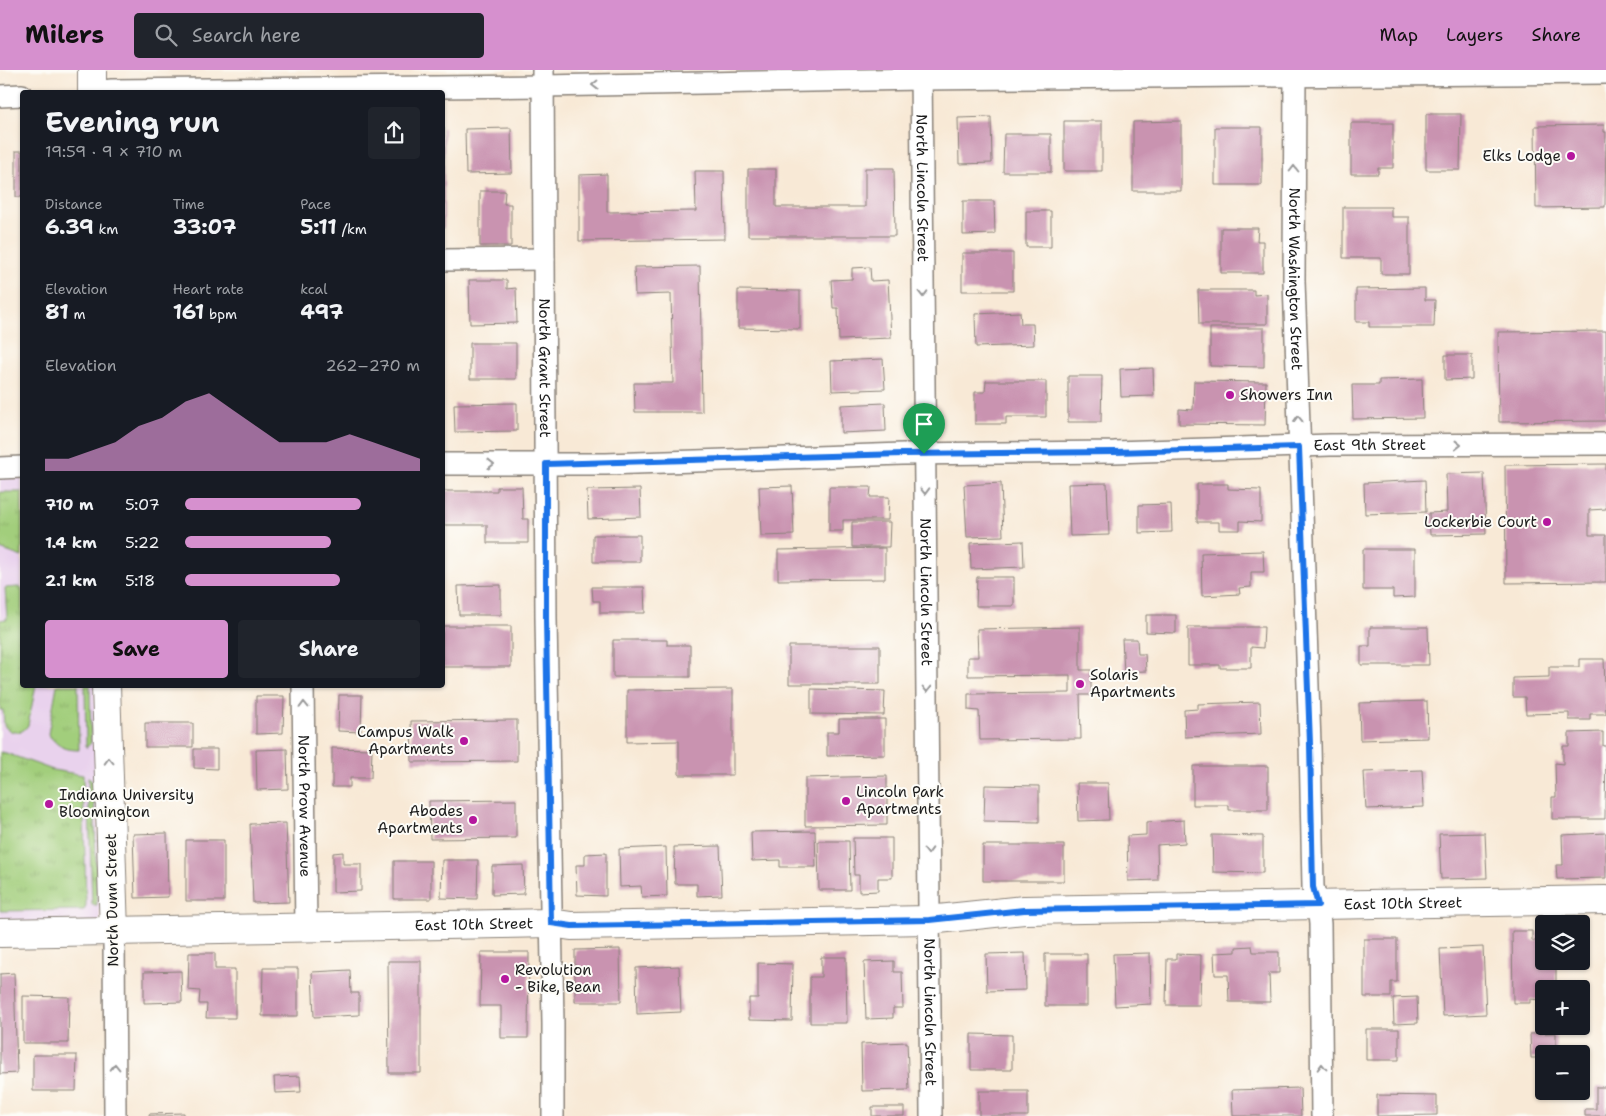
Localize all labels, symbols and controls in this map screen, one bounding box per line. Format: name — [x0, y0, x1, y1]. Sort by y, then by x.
search box — [134, 13, 484, 58]
text: Milers — [25, 19, 104, 51]
icon: search — [152, 21, 180, 49]
text: Search here — [192, 23, 301, 48]
text: Map — [1380, 23, 1418, 47]
text: Layers — [1446, 23, 1503, 47]
text: Share — [1531, 23, 1581, 47]
one-way arrow — [591, 80, 598, 90]
text: Evening run — [45, 103, 220, 141]
button: share — [368, 107, 420, 159]
street label: North Lincoln Street — [911, 114, 933, 262]
text: 19:59 · 9 × 710 m — [45, 141, 182, 162]
place label: Elks Lodge — [1482, 146, 1561, 166]
marker: Elks Lodge — [1565, 150, 1577, 162]
one-way arrow — [1289, 165, 1299, 172]
street label: North Washington Street — [1284, 187, 1307, 371]
text: Distance — [45, 195, 102, 213]
text: Time — [173, 195, 205, 213]
text: Pace — [300, 195, 331, 213]
text: 6.39 — [45, 213, 94, 241]
text: 33:07 — [173, 213, 236, 241]
text: 5:11 — [300, 213, 337, 241]
text: km — [94, 220, 118, 238]
text: /km — [337, 220, 367, 238]
text: Elevation — [45, 280, 108, 298]
text: Heart rate — [173, 280, 244, 298]
text: kcal — [300, 280, 328, 298]
one-way arrow — [918, 290, 928, 298]
text: 81 — [45, 298, 69, 326]
text: 161 — [173, 298, 204, 326]
text: 497 — [300, 298, 343, 326]
street label: North Grant Street — [534, 298, 555, 438]
text: m — [69, 305, 86, 323]
text: bpm — [204, 305, 237, 323]
text: Elevation — [45, 355, 117, 376]
text: 262–270 m — [326, 355, 420, 376]
place label: Showers Inn — [1240, 385, 1333, 405]
marker: Showers Inn — [1224, 389, 1236, 401]
pin — [903, 403, 945, 454]
icon: arrive — [910, 410, 938, 438]
one-way arrow — [1293, 415, 1304, 423]
street label: East 9th Street — [1313, 435, 1426, 456]
one-way arrow — [1455, 440, 1463, 450]
one-way arrow — [488, 459, 495, 469]
one-way arrow — [920, 488, 930, 495]
text: 710 m — [45, 494, 94, 515]
text: 5:07 — [125, 494, 160, 515]
place label: Lockerbie Court — [1424, 512, 1537, 532]
marker: Lockerbie Court — [1541, 516, 1553, 528]
street label: North Lincoln Street — [915, 518, 937, 666]
text: 1.4 km — [45, 532, 97, 553]
text: 5:22 — [125, 532, 159, 553]
text: 2.1 km — [45, 570, 97, 591]
text: 5:18 — [125, 570, 155, 591]
button: Save — [45, 620, 228, 678]
button: Share — [238, 620, 420, 678]
place label: Solaris Apartments — [1090, 665, 1176, 702]
marker: Solaris Apartments — [1074, 678, 1086, 690]
one-way arrow — [922, 685, 932, 693]
one-way arrow — [299, 700, 309, 708]
place label: Campus Walk Apartments — [357, 722, 454, 759]
street label: North Prow Avenue — [294, 735, 315, 877]
marker: Campus Walk Apartments — [458, 735, 470, 747]
one-way arrow — [103, 756, 114, 764]
place label: Lincoln Park Apartments — [856, 782, 944, 819]
place label: Indiana University Bloomington — [59, 785, 194, 822]
marker: Lincoln Park Apartments — [840, 795, 852, 807]
marker: Indiana University Bloomington — [43, 798, 55, 810]
place label: Abodes Apartments — [377, 801, 463, 838]
marker: Abodes Apartments — [467, 814, 479, 826]
street label: North Dunn Street — [101, 833, 123, 967]
one-way arrow — [923, 848, 933, 855]
street label: East 10th Street — [1344, 892, 1463, 915]
street label: East 10th Street — [414, 913, 533, 935]
map controls — [1535, 915, 1590, 1100]
button: layers — [1535, 915, 1590, 970]
street label: North Lincoln Street — [919, 938, 941, 1086]
place label: Revolution - Bike, Bean — [515, 960, 601, 997]
marker: Revolution - Bike, Bean — [499, 973, 511, 985]
button: + — [1535, 980, 1590, 1035]
button: − — [1535, 1045, 1590, 1100]
one-way arrow — [110, 1063, 120, 1071]
one-way arrow — [1316, 1063, 1327, 1071]

